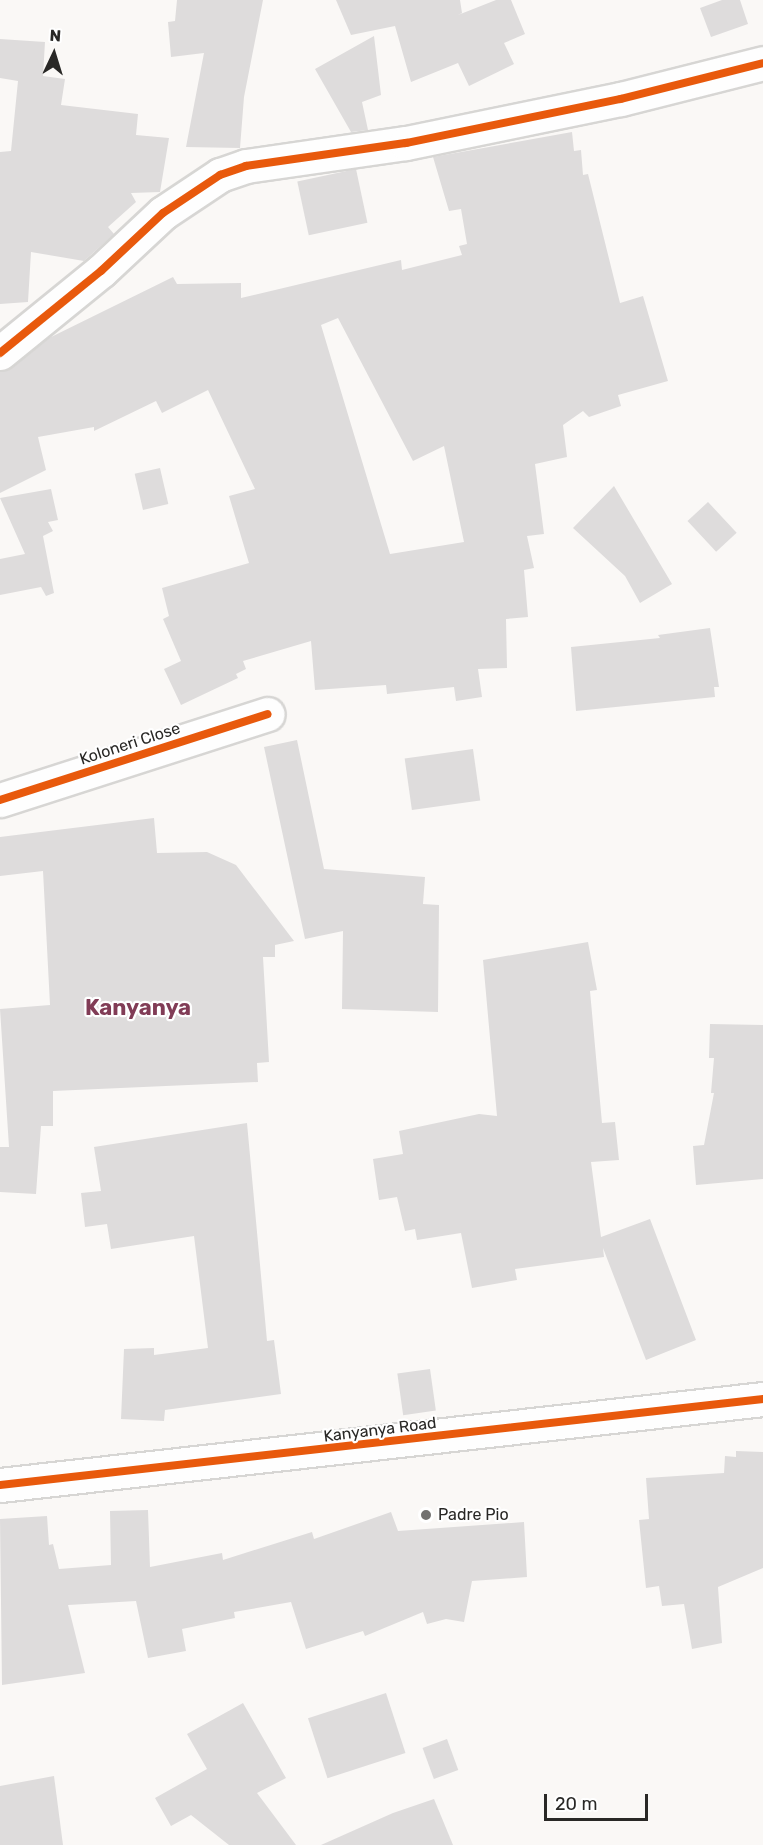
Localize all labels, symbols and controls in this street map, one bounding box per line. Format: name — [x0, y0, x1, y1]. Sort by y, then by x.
north arrow — [24, 24, 84, 84]
text: N — [49, 26, 62, 45]
street label: Koloneri Close — [77, 719, 183, 769]
district label: Kanyanya — [85, 995, 191, 1021]
street label: Kanyanya Road — [322, 1414, 438, 1446]
place label: Padre Pio — [438, 1505, 509, 1525]
marker: Padre Pio — [419, 1508, 433, 1522]
scale bar — [547, 1782, 650, 1820]
text: 20 m — [555, 1793, 597, 1815]

